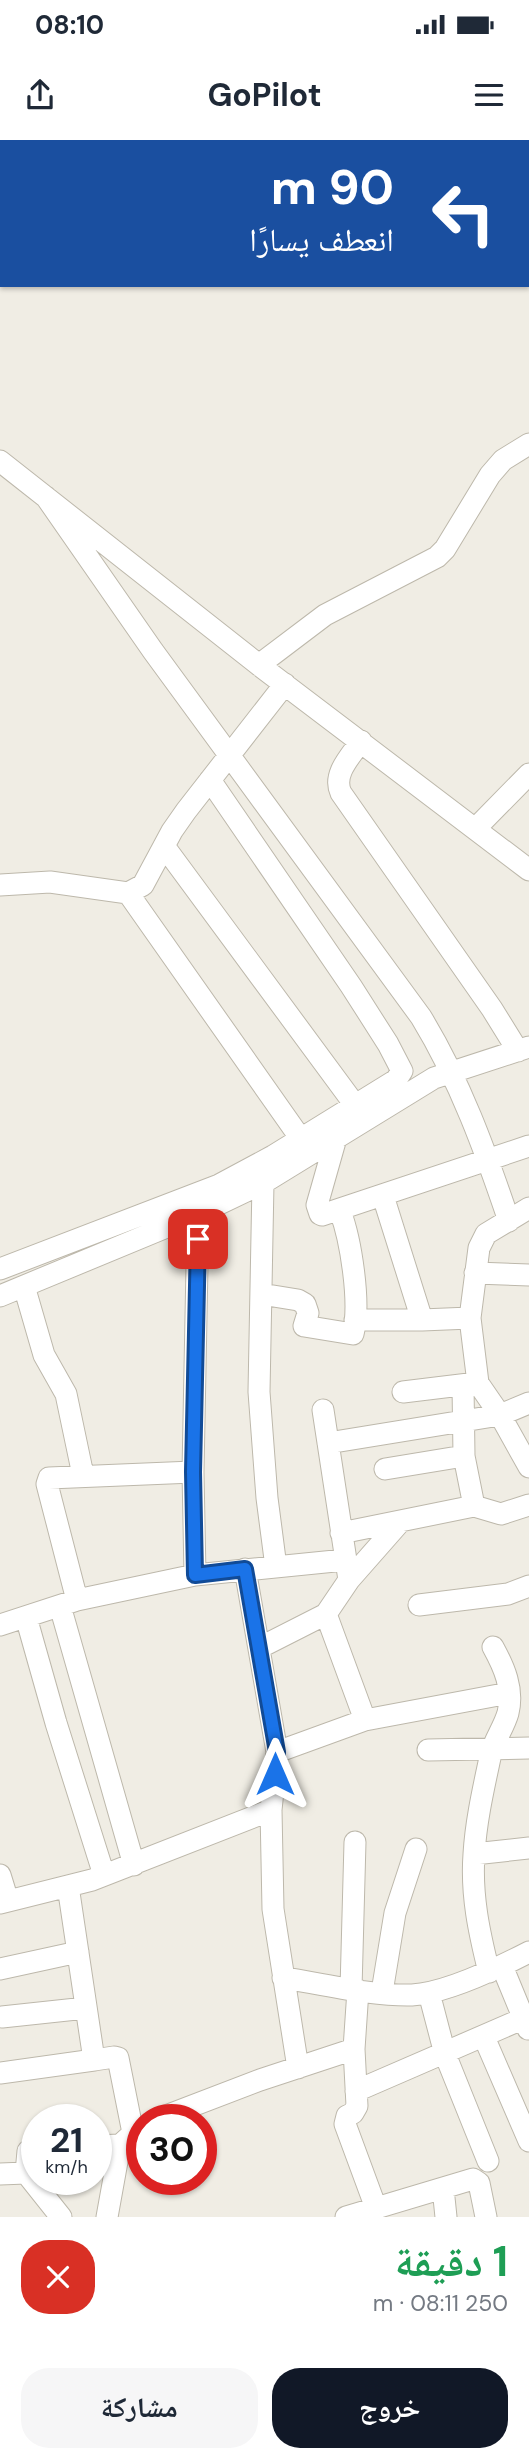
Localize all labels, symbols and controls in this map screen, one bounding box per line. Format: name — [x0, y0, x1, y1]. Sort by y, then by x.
text: 08:10 — [35, 8, 104, 42]
text: GoPilot — [207, 74, 322, 116]
icon: share — [21, 76, 59, 114]
icon: menu — [470, 76, 508, 114]
text: 90 m — [271, 155, 394, 219]
icon: left — [418, 168, 509, 259]
text: انعطف يسارًا — [249, 219, 394, 261]
pin — [168, 1209, 228, 1269]
icon: arrive — [179, 1220, 217, 1258]
position arrow — [238, 1737, 312, 1811]
speed limit sign: 30 — [126, 2104, 217, 2195]
text: 21 — [50, 2117, 83, 2163]
text: km/h — [45, 2155, 88, 2179]
text: 1 دقيقة — [395, 2234, 508, 2289]
button: close — [21, 2240, 95, 2314]
text: 250 m · 08:11 — [373, 2288, 508, 2318]
button: مشاركة — [21, 2368, 258, 2448]
button: خروج — [272, 2368, 508, 2448]

